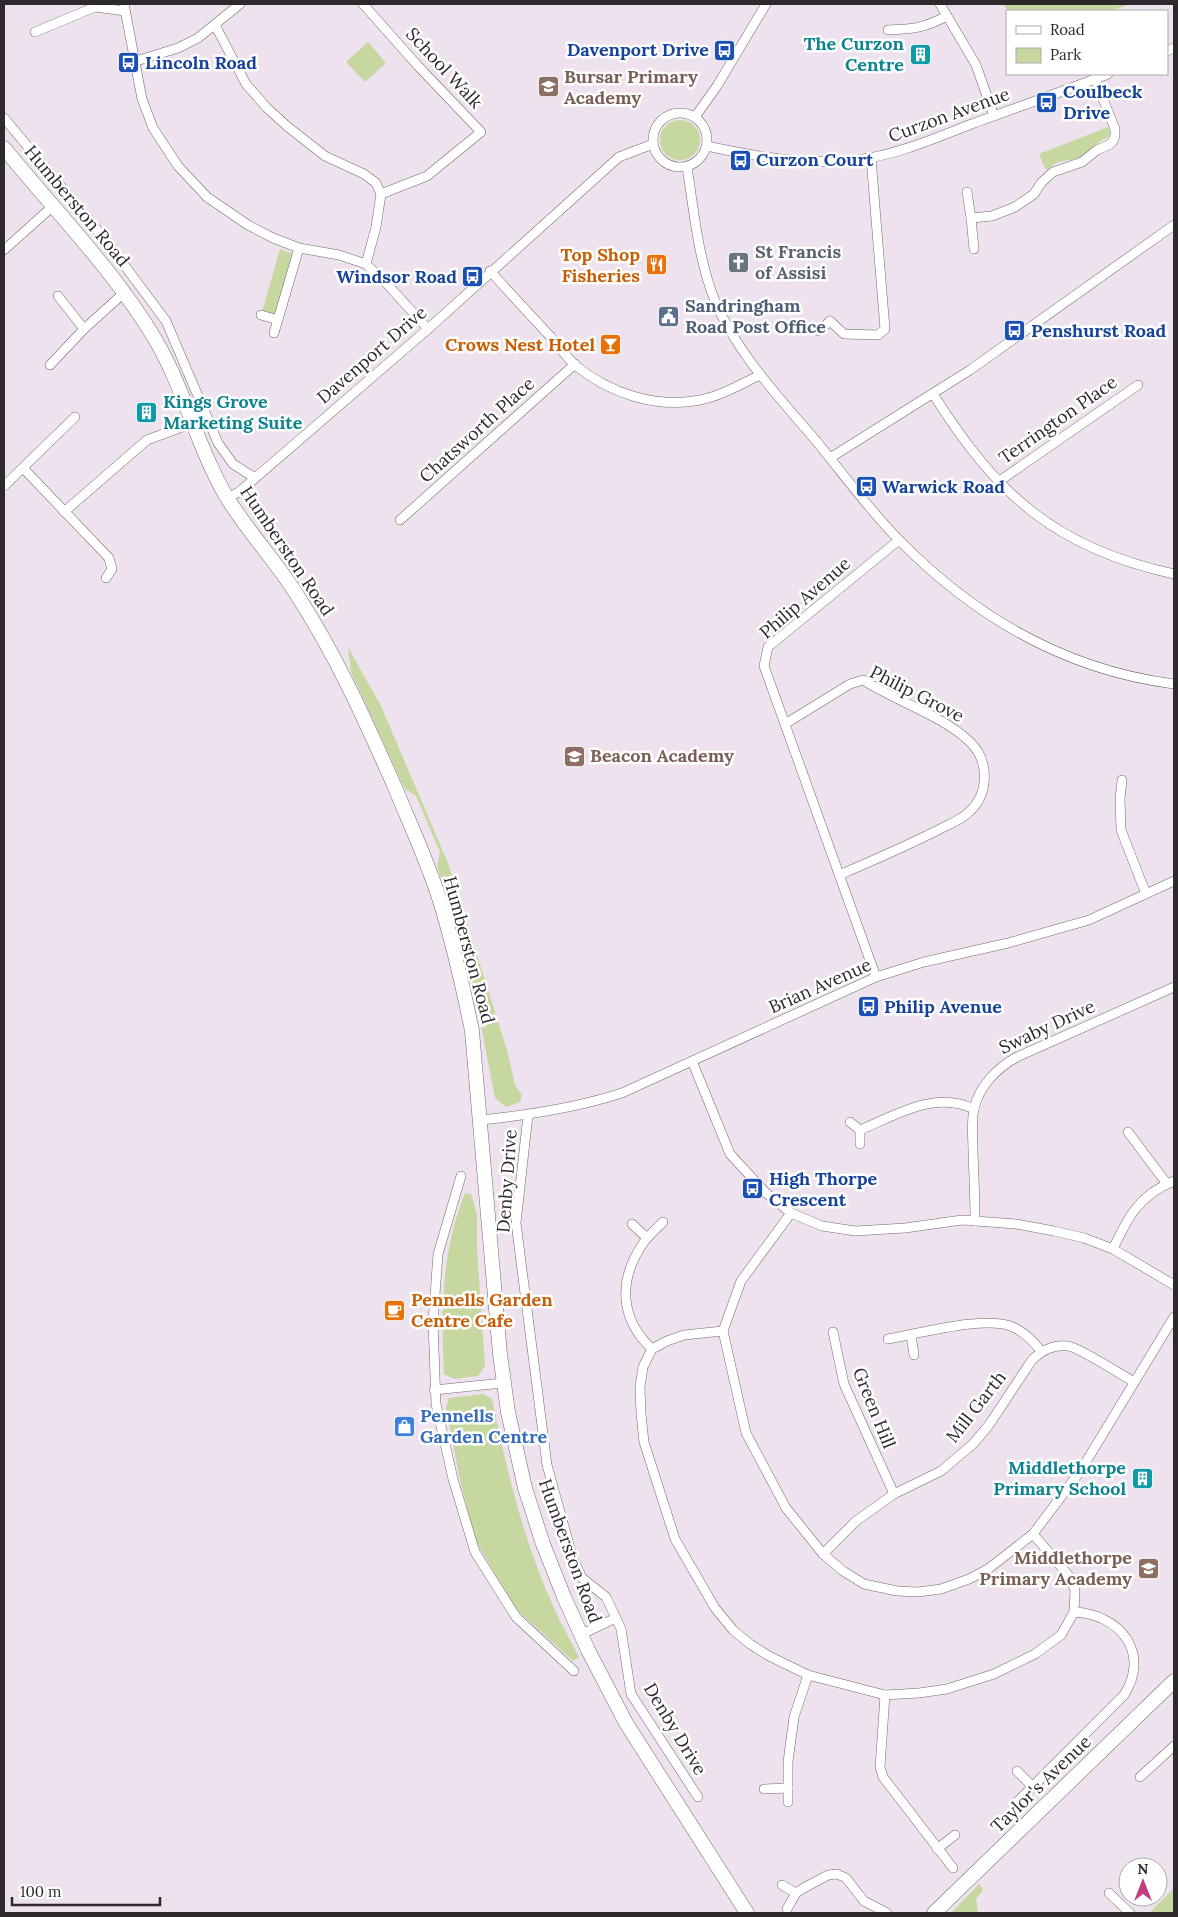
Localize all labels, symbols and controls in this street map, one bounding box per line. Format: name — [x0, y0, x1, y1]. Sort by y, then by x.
legend — [1006, 10, 1168, 75]
text: Road — [1050, 20, 1085, 39]
street label: School Walk — [401, 22, 488, 113]
place label: The Curzon Centre — [804, 32, 905, 76]
place label: Davenport Drive — [567, 38, 709, 61]
bus stop icon: Davenport Drive — [713, 38, 737, 62]
building icon: The Curzon Centre — [908, 42, 932, 66]
text: Park — [1050, 45, 1081, 64]
bus stop icon: Lincoln Road — [117, 51, 141, 75]
place label: Lincoln Road — [145, 51, 257, 74]
place label: Bursar Primary Academy — [564, 65, 698, 109]
school or university icon: Bursar Primary Academy — [536, 75, 560, 99]
place label: Coulbeck Drive — [1063, 80, 1143, 124]
street label: Curzon Avenue — [885, 82, 1013, 147]
bus stop icon: Coulbeck Drive — [1035, 90, 1059, 114]
street label: Humberston Road — [20, 140, 135, 271]
bus stop icon: Curzon Court — [728, 148, 752, 172]
place label: Curzon Court — [756, 148, 874, 171]
place label: St Francis of Assisi — [755, 240, 841, 284]
place label: Top Shop Fisheries — [561, 243, 640, 287]
church icon: St Francis of Assisi — [727, 250, 751, 274]
restaurant icon: Top Shop Fisheries — [644, 253, 668, 277]
place label: Windsor Road — [336, 265, 457, 288]
bus stop icon: Windsor Road — [461, 265, 485, 289]
place label: Sandringham Road Post Office — [685, 294, 826, 338]
street label: Davenport Drive — [312, 301, 431, 409]
public building icon: Sandringham Road Post Office — [657, 304, 681, 328]
bus stop icon: Penshurst Road — [1003, 319, 1027, 343]
place label: Penshurst Road — [1031, 319, 1166, 342]
place label: Crows Nest Hotel — [445, 333, 595, 356]
bar icon: Crows Nest Hotel — [599, 333, 623, 357]
street label: Terrington Place — [994, 370, 1122, 469]
street label: Chatsworth Place — [414, 372, 539, 487]
place label: Kings Grove Marketing Suite — [163, 390, 303, 434]
building icon: Kings Grove Marketing Suite — [135, 400, 159, 424]
bus stop icon: Warwick Road — [854, 475, 878, 499]
place label: Warwick Road — [882, 475, 1005, 498]
street label: Humberston Road — [235, 481, 340, 620]
street label: Philip Avenue — [754, 552, 855, 643]
street label: Philip Grove — [866, 660, 968, 727]
school or university icon: Beacon Academy — [562, 744, 586, 768]
place label: Beacon Academy — [590, 744, 734, 767]
street label: Humberston Road — [439, 874, 500, 1026]
street label: Brian Avenue — [765, 953, 875, 1018]
street label: Swaby Drive — [995, 994, 1099, 1059]
bus stop icon: Philip Avenue — [856, 995, 880, 1019]
place label: Philip Avenue — [884, 995, 1002, 1018]
street label: Denby Drive — [491, 1128, 522, 1233]
place label: High Thorpe Crescent — [769, 1167, 878, 1211]
bus stop icon: High Thorpe Crescent — [741, 1177, 765, 1201]
place label: Pennells Garden Centre Cafe — [411, 1288, 553, 1332]
cafe icon: Pennells Garden Centre Cafe — [383, 1298, 407, 1322]
street label: Green Hill — [848, 1364, 901, 1452]
street label: Mill Garth — [940, 1366, 1011, 1447]
place label: Pennells Garden Centre — [420, 1404, 548, 1448]
shop icon: Pennells Garden Centre — [392, 1414, 416, 1438]
place label: Middlethorpe Primary School — [993, 1456, 1126, 1500]
building icon: Middlethorpe Primary School — [1130, 1466, 1154, 1490]
street label: Humberston Road — [534, 1476, 607, 1626]
place label: Middlethorpe Primary Academy — [979, 1546, 1132, 1590]
school or university icon: Middlethorpe Primary Academy — [1136, 1556, 1160, 1580]
street label: Denby Drive — [639, 1678, 712, 1779]
street label: Taylor's Avenue — [986, 1730, 1096, 1837]
north arrow — [1118, 1857, 1168, 1907]
text: N — [1138, 1860, 1149, 1878]
scale bar — [12, 1874, 160, 1906]
text: 100 m — [20, 1882, 61, 1901]

